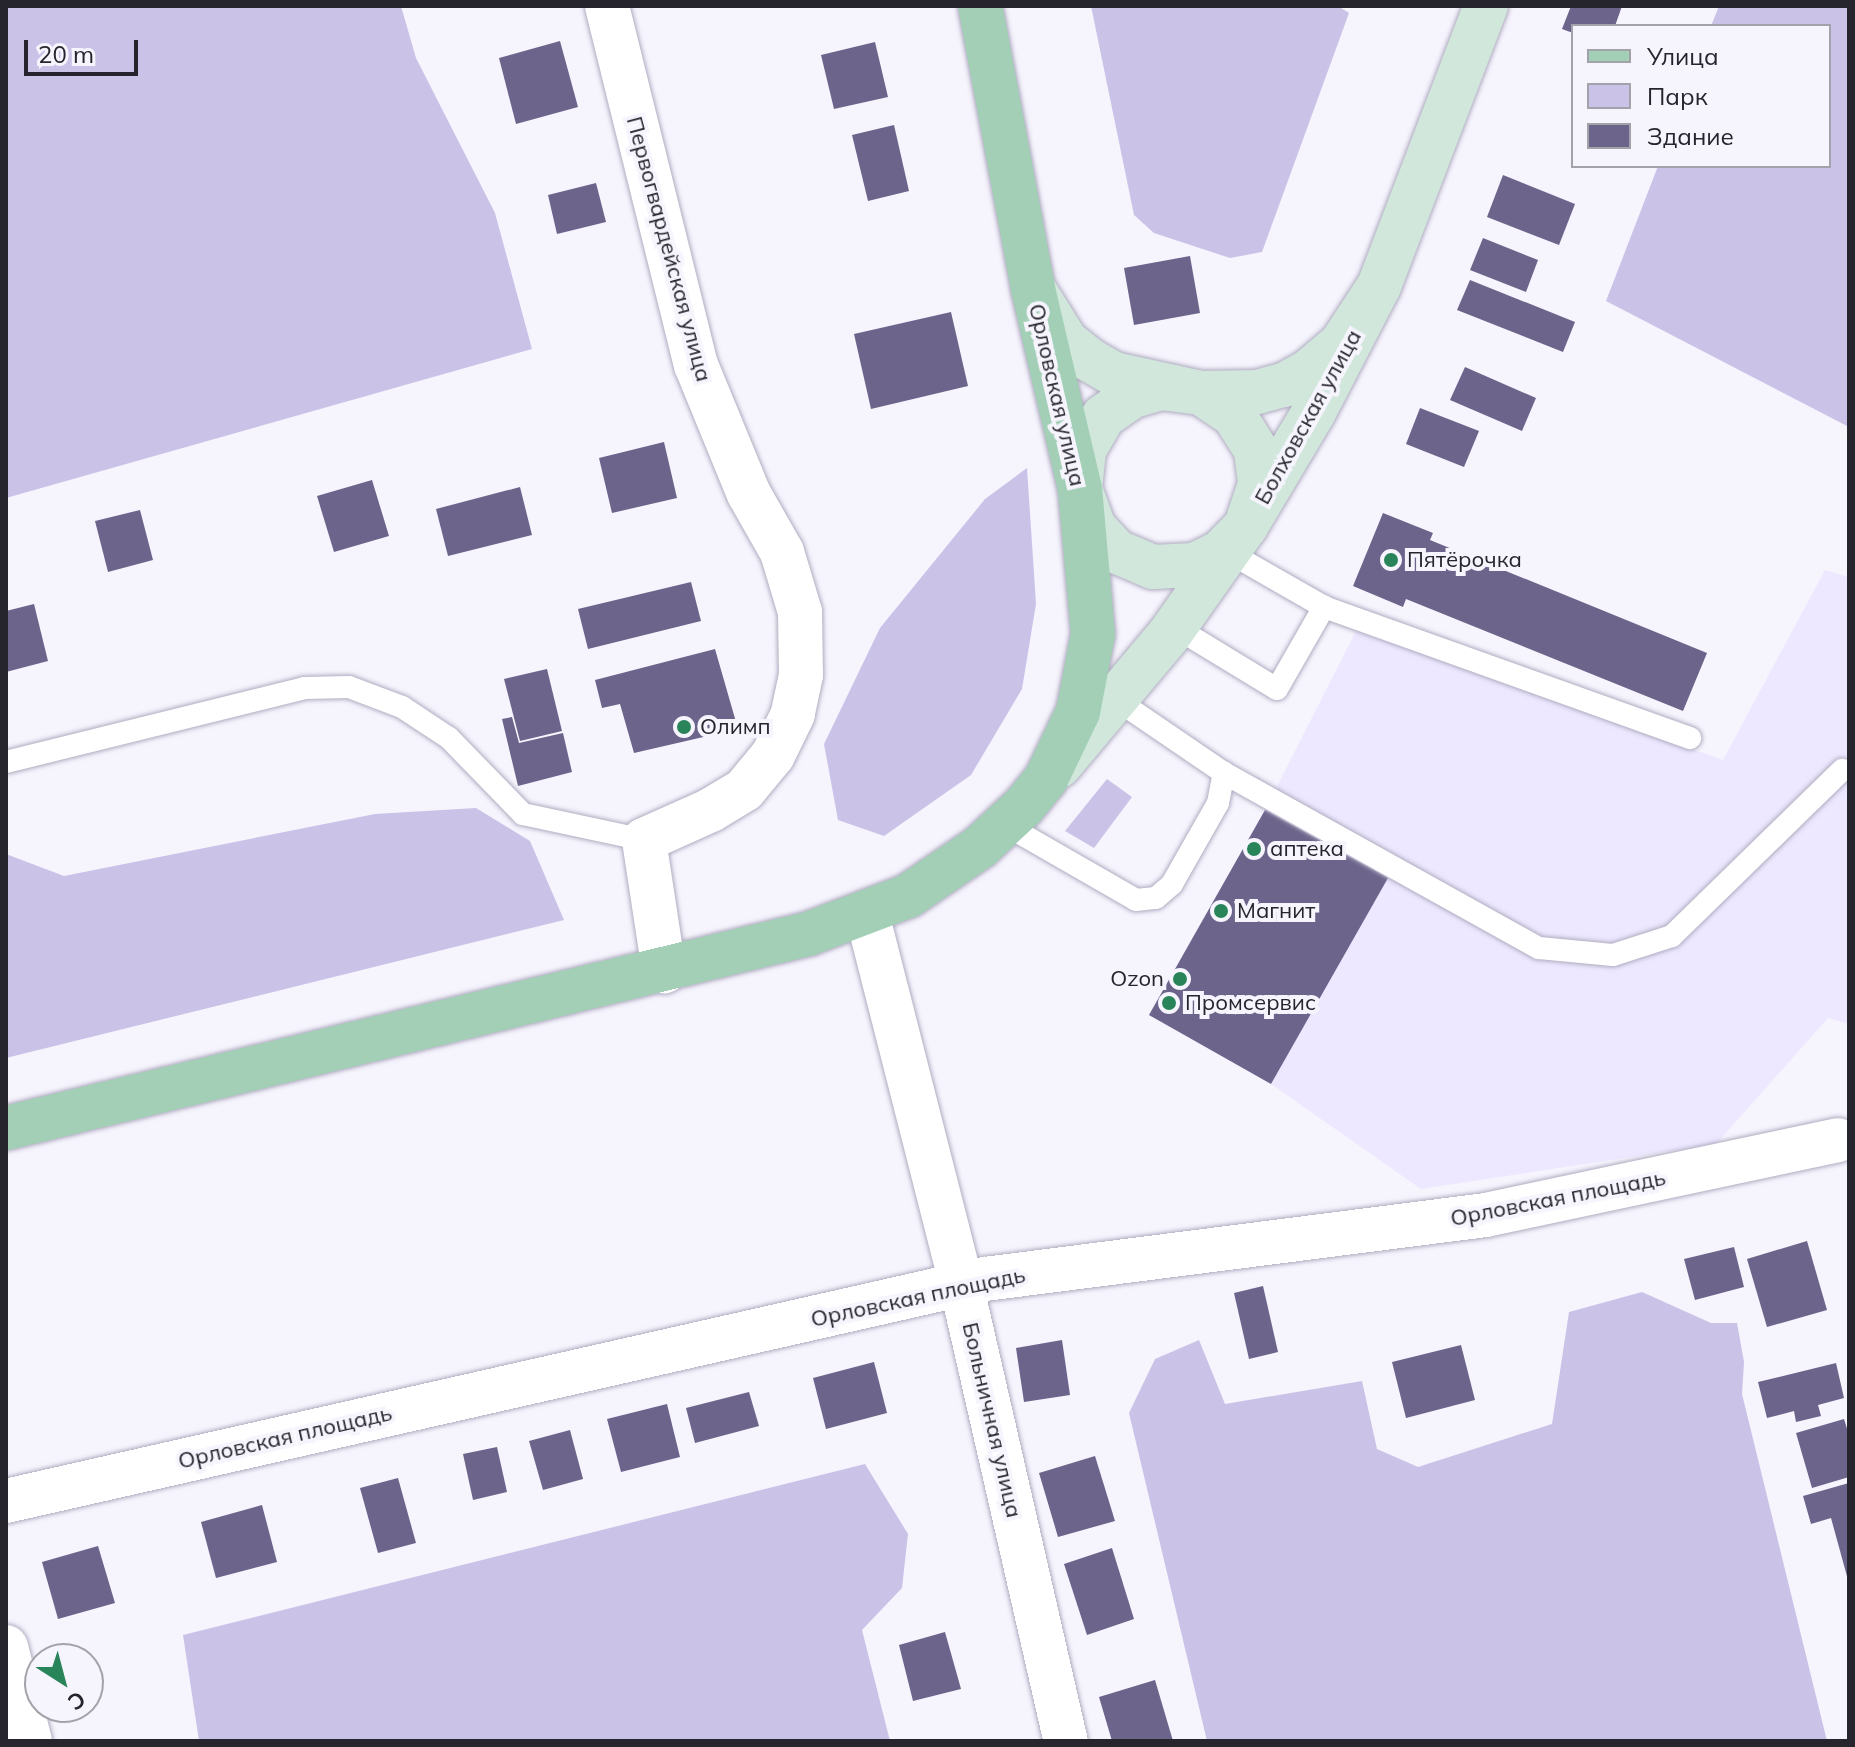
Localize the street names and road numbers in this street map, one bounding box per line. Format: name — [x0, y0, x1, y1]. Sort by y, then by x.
street label: Первогвардейская улица — [621, 114, 717, 384]
street label: Орловская улица — [1023, 301, 1091, 489]
street label: Болховская улица — [1249, 325, 1367, 509]
street label: Орловская площадь — [1448, 1164, 1668, 1232]
street label: Орловская площадь — [808, 1261, 1028, 1333]
street label: Больничная улица — [957, 1320, 1027, 1520]
street label: Орловская площадь — [176, 1400, 394, 1474]

